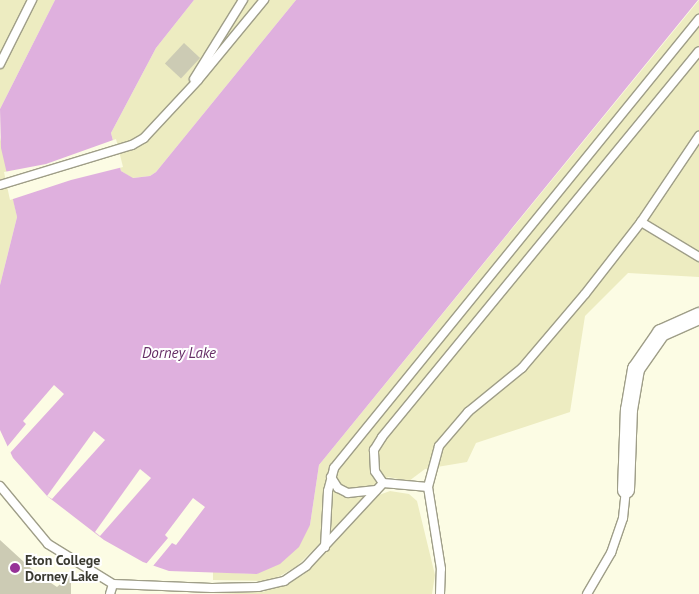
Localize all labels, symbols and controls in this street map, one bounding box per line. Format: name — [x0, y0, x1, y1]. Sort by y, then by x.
water label: Dorney Lake — [142, 344, 216, 362]
place label: Eton College Dorney Lake — [25, 552, 101, 584]
marker: Eton College Dorney Lake — [9, 562, 21, 574]

